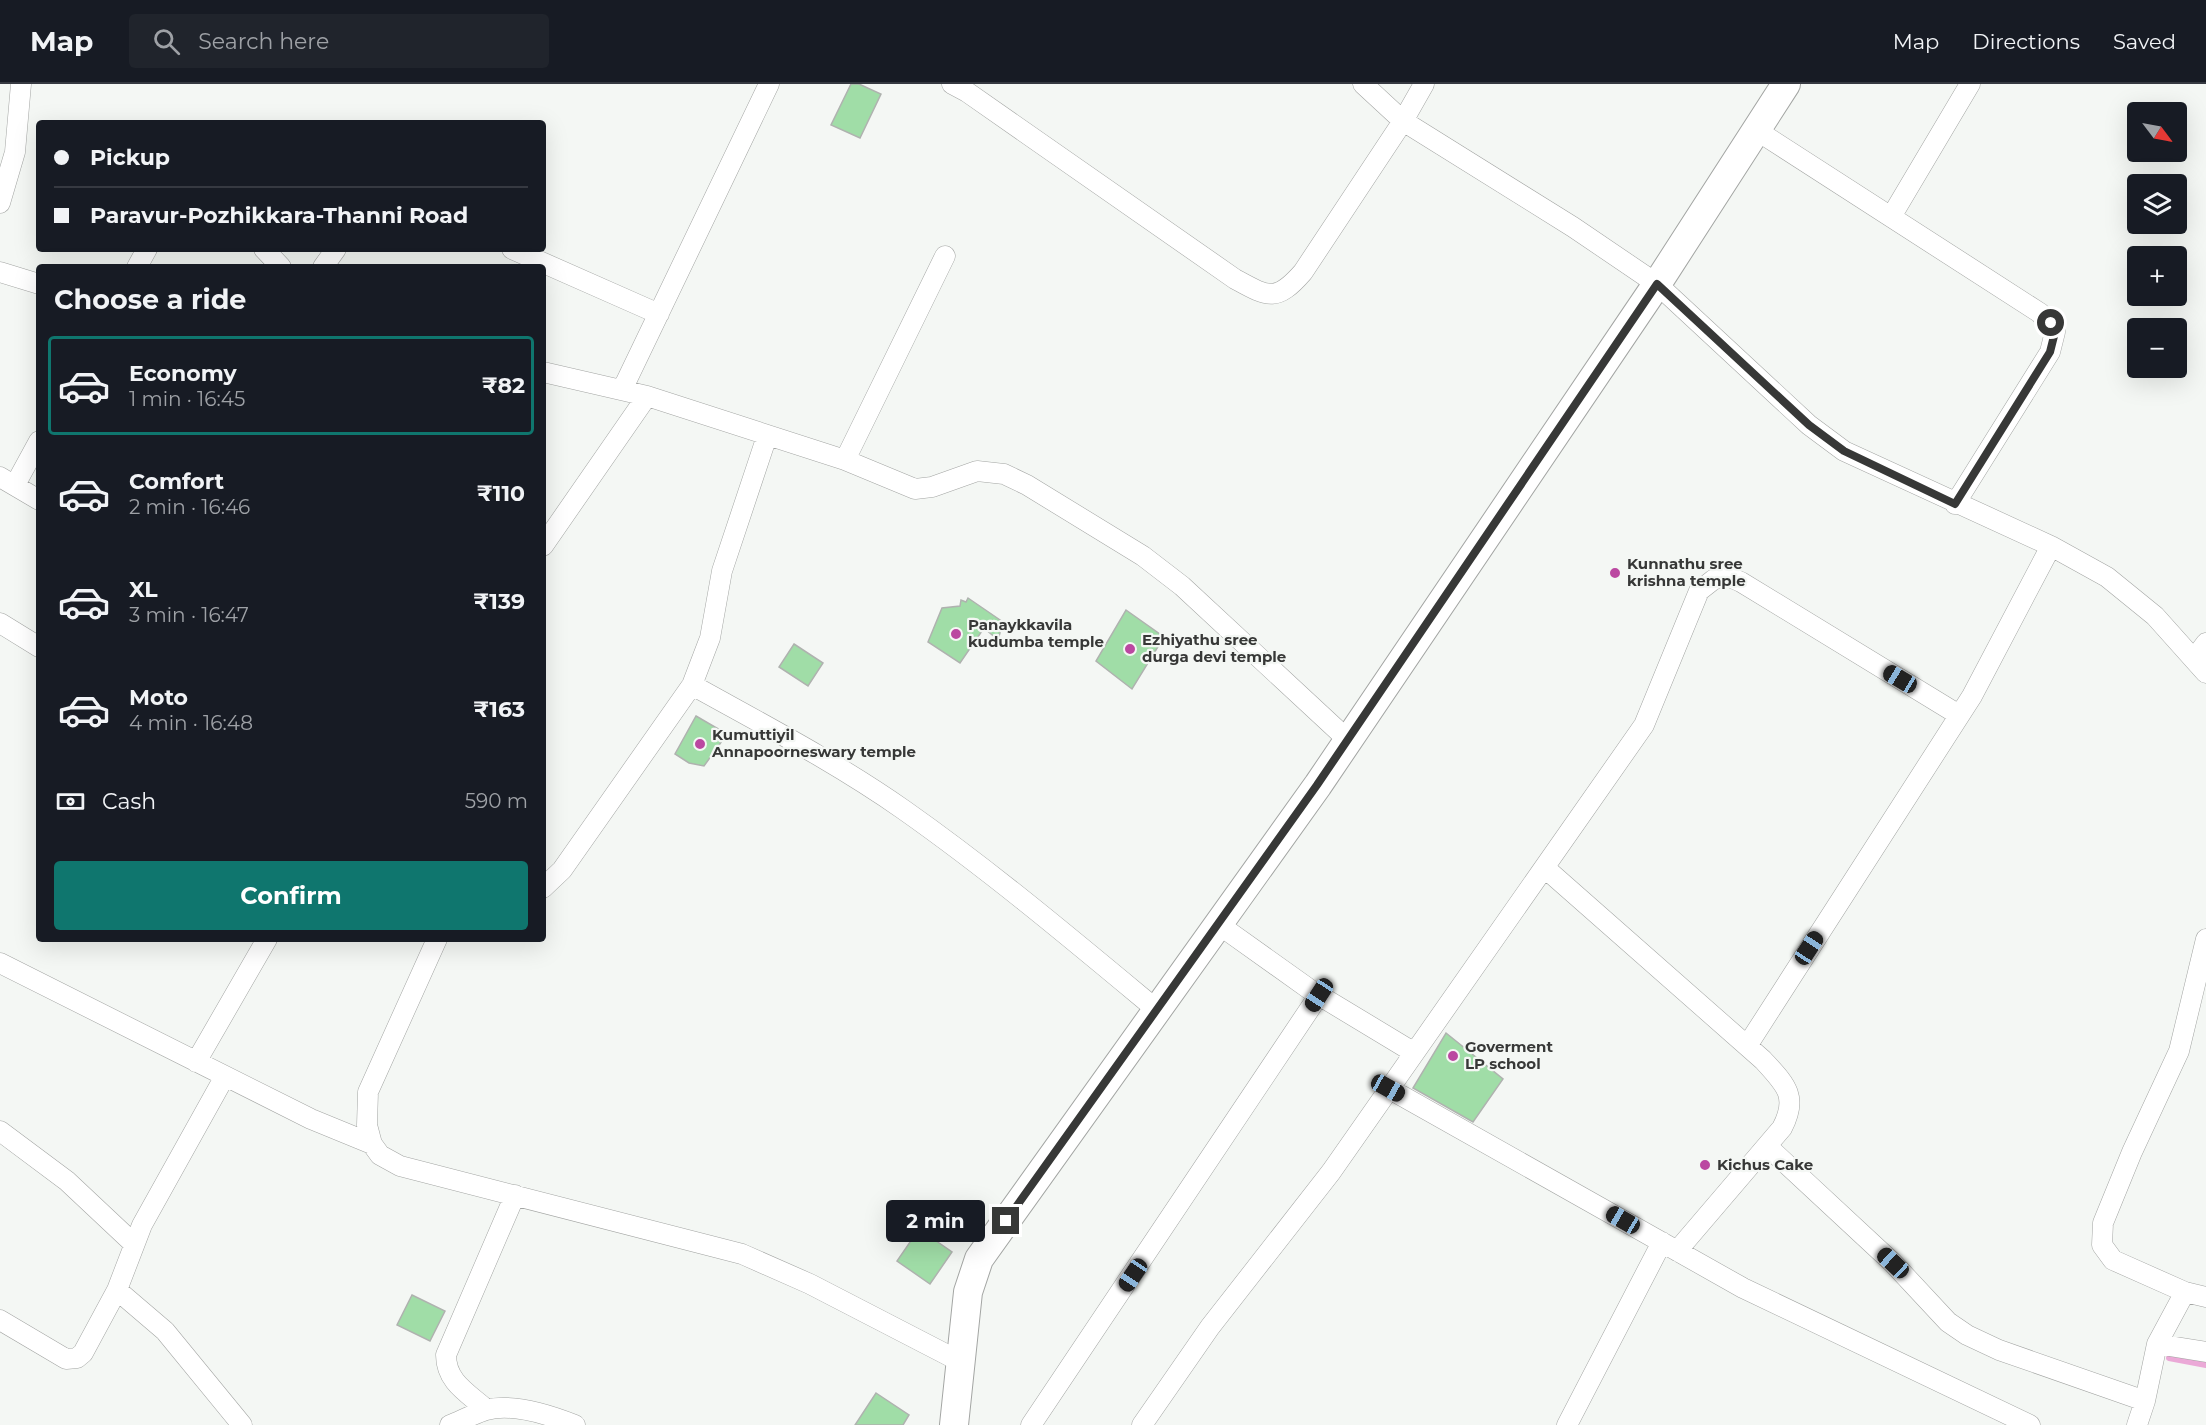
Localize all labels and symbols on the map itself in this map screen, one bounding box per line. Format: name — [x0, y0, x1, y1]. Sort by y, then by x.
north arrow — [2127, 102, 2187, 162]
route start — [2037, 309, 2064, 336]
place label: Kunnathu sree krishna temple — [1627, 554, 1746, 590]
marker: Kunnathu sree krishna temple — [1608, 566, 1622, 580]
place label: Panaykkavila kudumba temple — [968, 615, 1104, 651]
marker: Panaykkavila kudumba temple — [949, 627, 963, 641]
place label: Ezhiyathu sree durga devi temple — [1142, 630, 1286, 666]
marker: Ezhiyathu sree durga devi temple — [1123, 642, 1137, 656]
car — [1880, 662, 1920, 696]
place label: Kumuttiyil Annapoorneswary temple — [711, 725, 916, 761]
marker: Kumuttiyil Annapoorneswary temple — [693, 737, 707, 751]
car — [1792, 928, 1826, 968]
car — [1302, 975, 1336, 1015]
place label: Goverment LP school — [1465, 1037, 1553, 1073]
marker: Goverment LP school — [1446, 1049, 1460, 1063]
car — [1368, 1071, 1408, 1105]
place label: Kichus Cake — [1717, 1155, 1813, 1174]
marker: Kichus Cake — [1698, 1158, 1712, 1172]
callout: 2 min — [886, 1200, 985, 1242]
car — [1603, 1203, 1643, 1237]
route end — [992, 1207, 1019, 1234]
car — [1874, 1244, 1912, 1282]
car — [1115, 1255, 1151, 1295]

